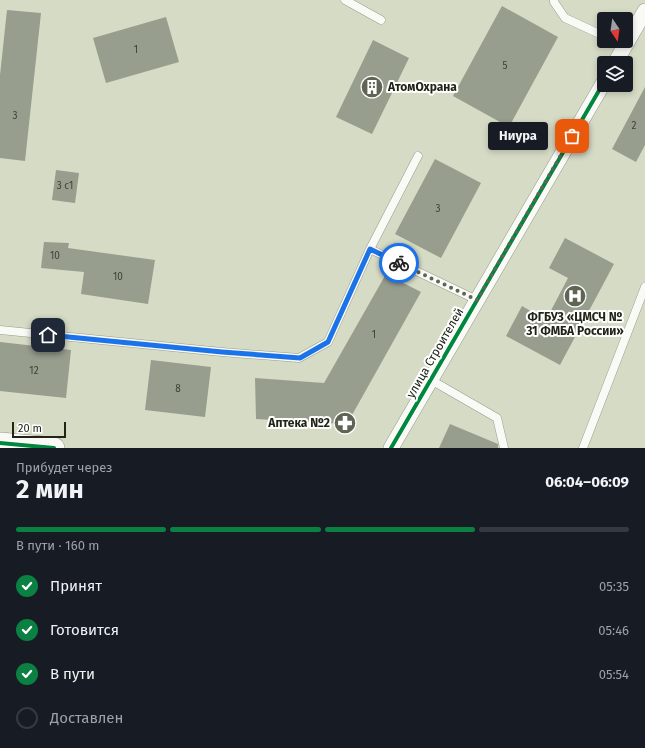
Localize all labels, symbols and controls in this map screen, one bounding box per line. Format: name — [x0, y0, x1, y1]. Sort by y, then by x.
north arrow — [597, 12, 633, 48]
map controls — [597, 12, 633, 92]
house number: 1 — [134, 44, 138, 56]
button: layers — [597, 56, 633, 92]
house number: 5 — [502, 60, 508, 72]
building icon: АтомОхрана — [359, 74, 385, 100]
place label: АтомОхрана — [387, 80, 457, 94]
house number: 3 — [13, 110, 18, 122]
pin — [555, 119, 589, 153]
house number: 2 — [632, 120, 637, 132]
callout: Ниура — [488, 122, 548, 150]
icon: bag — [561, 125, 583, 147]
text: Ниура — [499, 128, 537, 143]
house number: 3 с1 — [57, 180, 73, 192]
house number: 3 — [436, 203, 441, 215]
courier — [379, 243, 419, 283]
house number: 10 — [50, 250, 60, 262]
icon: bike — [388, 252, 410, 274]
house number: 10 — [113, 271, 123, 283]
hospital icon: ФГБУЗ «ЦМСЧ № 31 ФМБА России» — [562, 283, 588, 309]
street label: улица Строителей — [404, 305, 466, 401]
place label: ФГБУЗ «ЦМСЧ № 31 ФМБА России» — [525, 310, 624, 338]
pin — [31, 318, 65, 352]
icon: home — [37, 324, 59, 346]
house number: 1 — [372, 329, 376, 341]
house number: 12 — [29, 365, 39, 377]
house number: 8 — [175, 383, 181, 395]
pharmacy icon: Аптека №2 — [332, 410, 358, 436]
place label: Аптека №2 — [267, 416, 330, 430]
scale bar — [12, 420, 66, 439]
text: 20 m — [18, 422, 42, 435]
text: Прибудет через — [16, 460, 113, 475]
text: 06:04–06:09 — [545, 473, 629, 491]
text: 2 мин — [16, 474, 84, 505]
text: В пути · 160 m — [16, 538, 100, 553]
icon: check — [16, 575, 38, 597]
text: Принят — [50, 577, 102, 595]
text: 05:35 — [599, 579, 629, 594]
icon: check — [16, 619, 38, 641]
text: Готовится — [50, 621, 119, 639]
text: 05:46 — [598, 623, 629, 638]
icon: check — [16, 663, 38, 685]
text: В пути — [50, 665, 95, 683]
text: 05:54 — [599, 667, 629, 682]
text: Доставлен — [50, 709, 123, 727]

